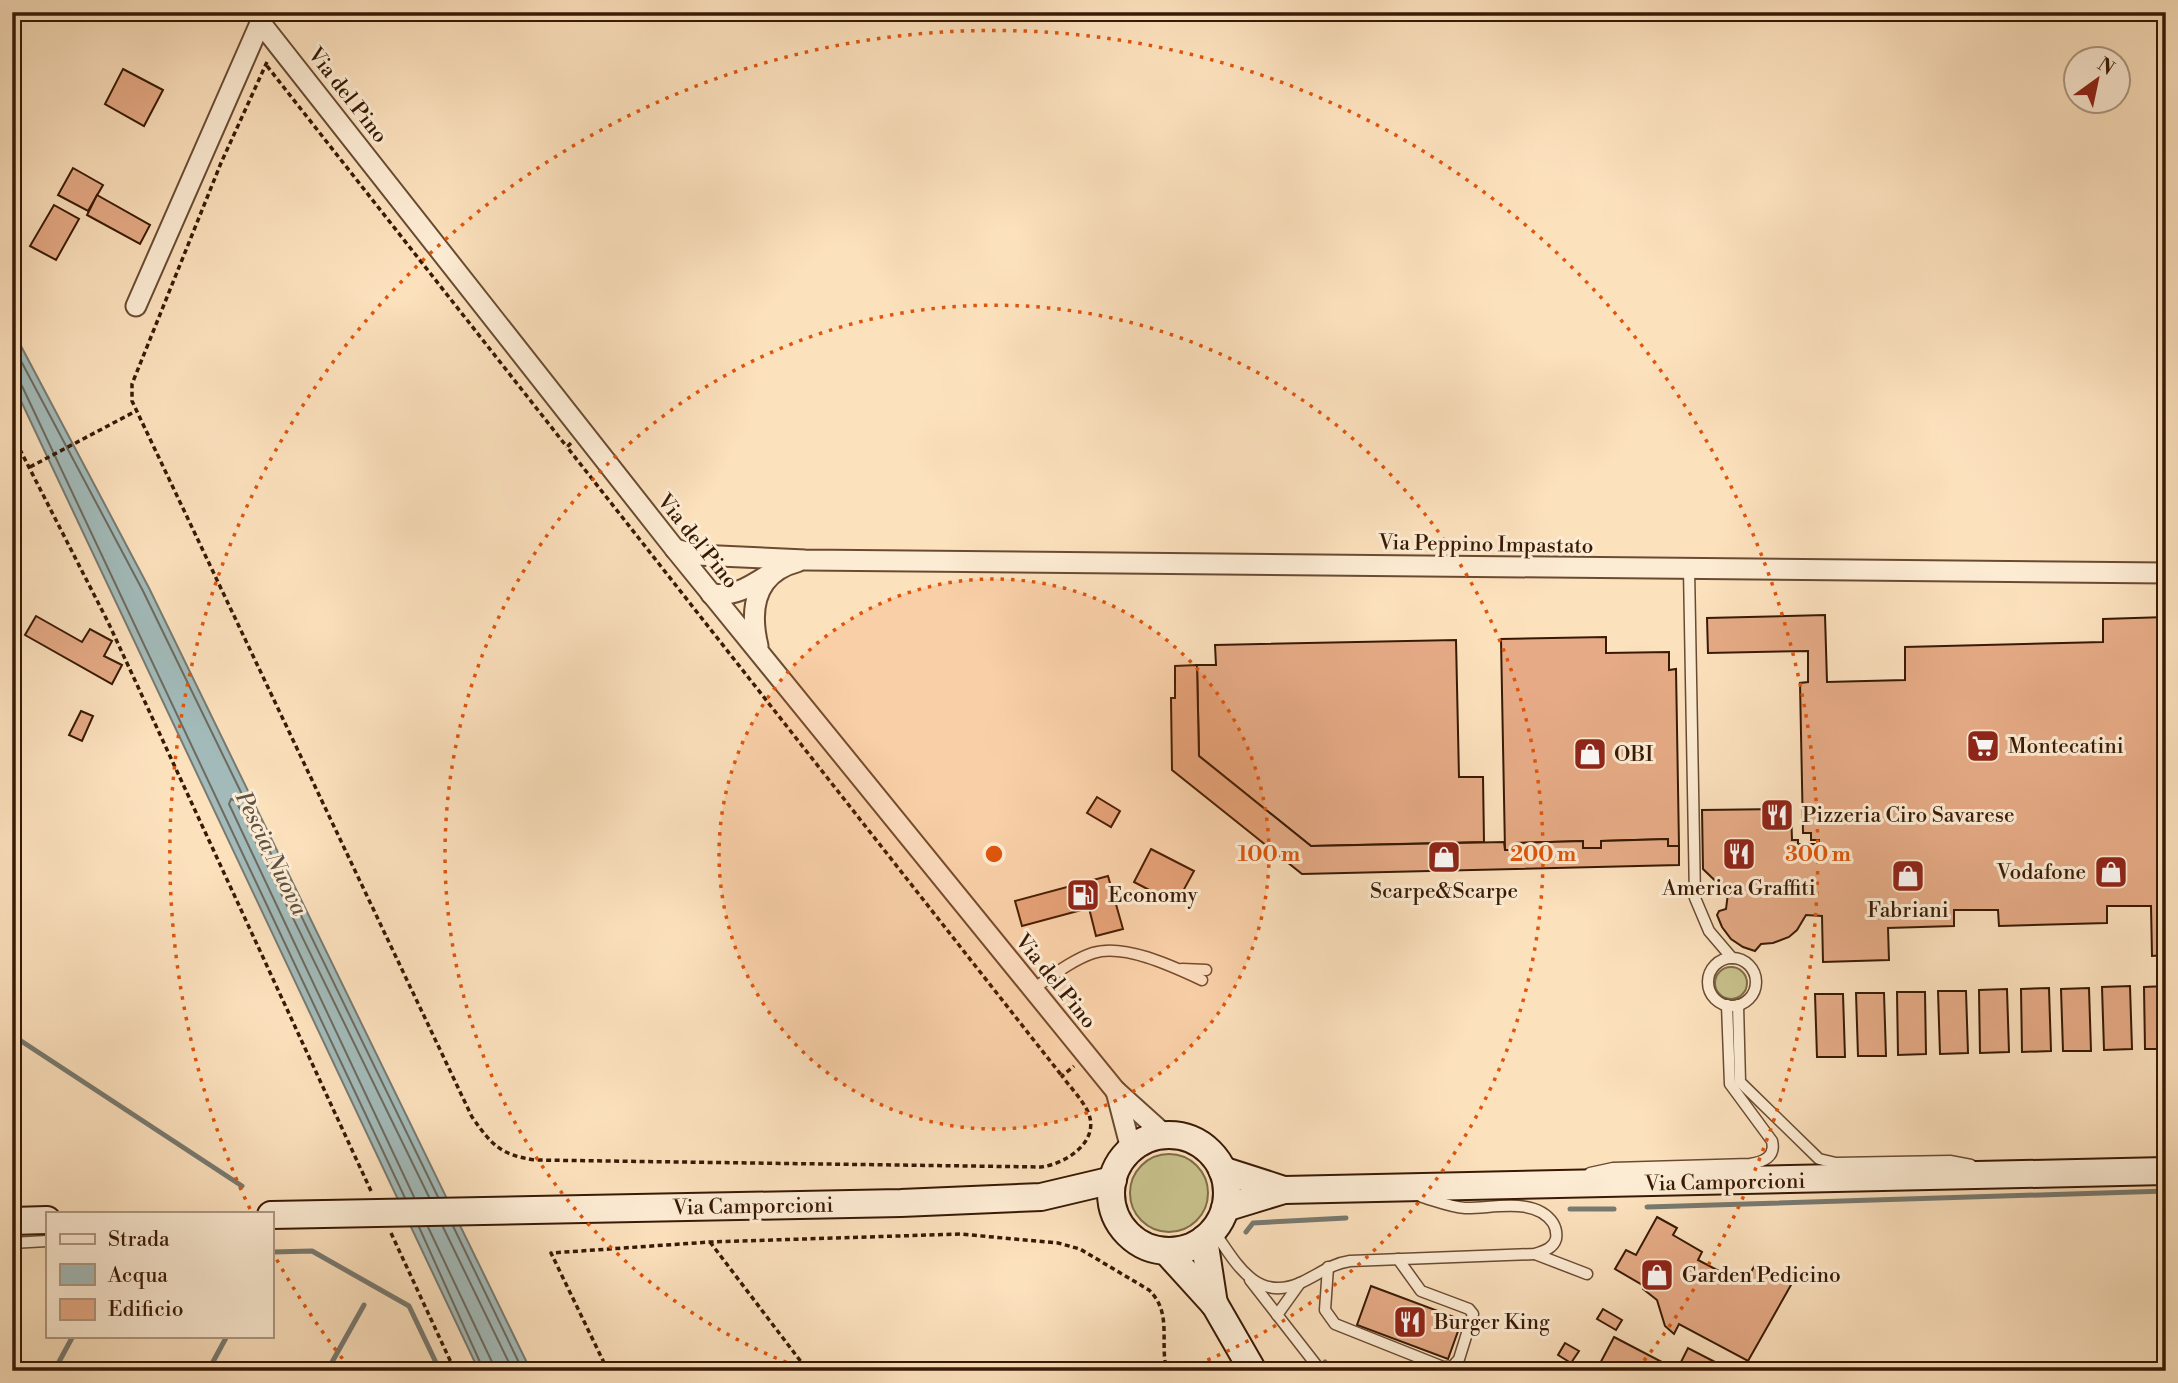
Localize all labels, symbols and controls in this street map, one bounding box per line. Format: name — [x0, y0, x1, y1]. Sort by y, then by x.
street label: Via del Pino — [301, 42, 393, 149]
north arrow — [2062, 46, 2132, 116]
text: N — [2093, 52, 2119, 81]
street label: Via del Pino — [650, 488, 743, 594]
street label: Via Peppino Impastato — [1377, 530, 1594, 560]
supermarket icon: Montecatini — [1964, 727, 2002, 765]
place label: Montecatini — [2008, 734, 2124, 760]
shop icon: OBI — [1571, 735, 1609, 773]
place label: OBI — [1614, 742, 1653, 768]
water label: Pescia Nuova — [229, 786, 313, 920]
restaurant icon: Pizzeria Ciro Savarese — [1758, 796, 1796, 834]
place label: Pizzeria Ciro Savarese — [1802, 803, 2015, 829]
restaurant icon: America Graffiti — [1720, 835, 1758, 873]
shop icon: Scarpe&Scarpe — [1425, 838, 1463, 876]
centre of rings — [982, 842, 1006, 866]
text: 100 m — [1238, 842, 1300, 868]
text: 200 m — [1510, 842, 1576, 868]
text: 300 m — [1785, 842, 1851, 868]
shop icon: Vodafone — [2092, 853, 2130, 891]
shop icon: Fabriani — [1889, 857, 1927, 895]
place label: Vodafone — [1995, 860, 2086, 886]
fuel station icon: Economy — [1064, 876, 1102, 914]
place label: America Graffiti — [1661, 876, 1816, 902]
place label: Scarpe&Scarpe — [1370, 879, 1518, 905]
place label: Economy — [1108, 883, 1198, 909]
place label: Fabriani — [1867, 898, 1949, 924]
street label: Via del Pino — [1008, 928, 1101, 1034]
street label: Via Camporcioni — [1643, 1169, 1806, 1197]
street label: Via Camporcioni — [671, 1193, 834, 1221]
legend — [46, 1212, 273, 1338]
text: Strada — [108, 1227, 170, 1253]
shop icon: Garden Pedicino — [1638, 1256, 1676, 1294]
text: Acqua — [107, 1263, 168, 1289]
place label: Garden Pedicino — [1682, 1263, 1841, 1289]
text: Edificio — [108, 1297, 184, 1323]
restaurant icon: Burger King — [1391, 1303, 1429, 1341]
place label: Burger King — [1433, 1310, 1550, 1336]

